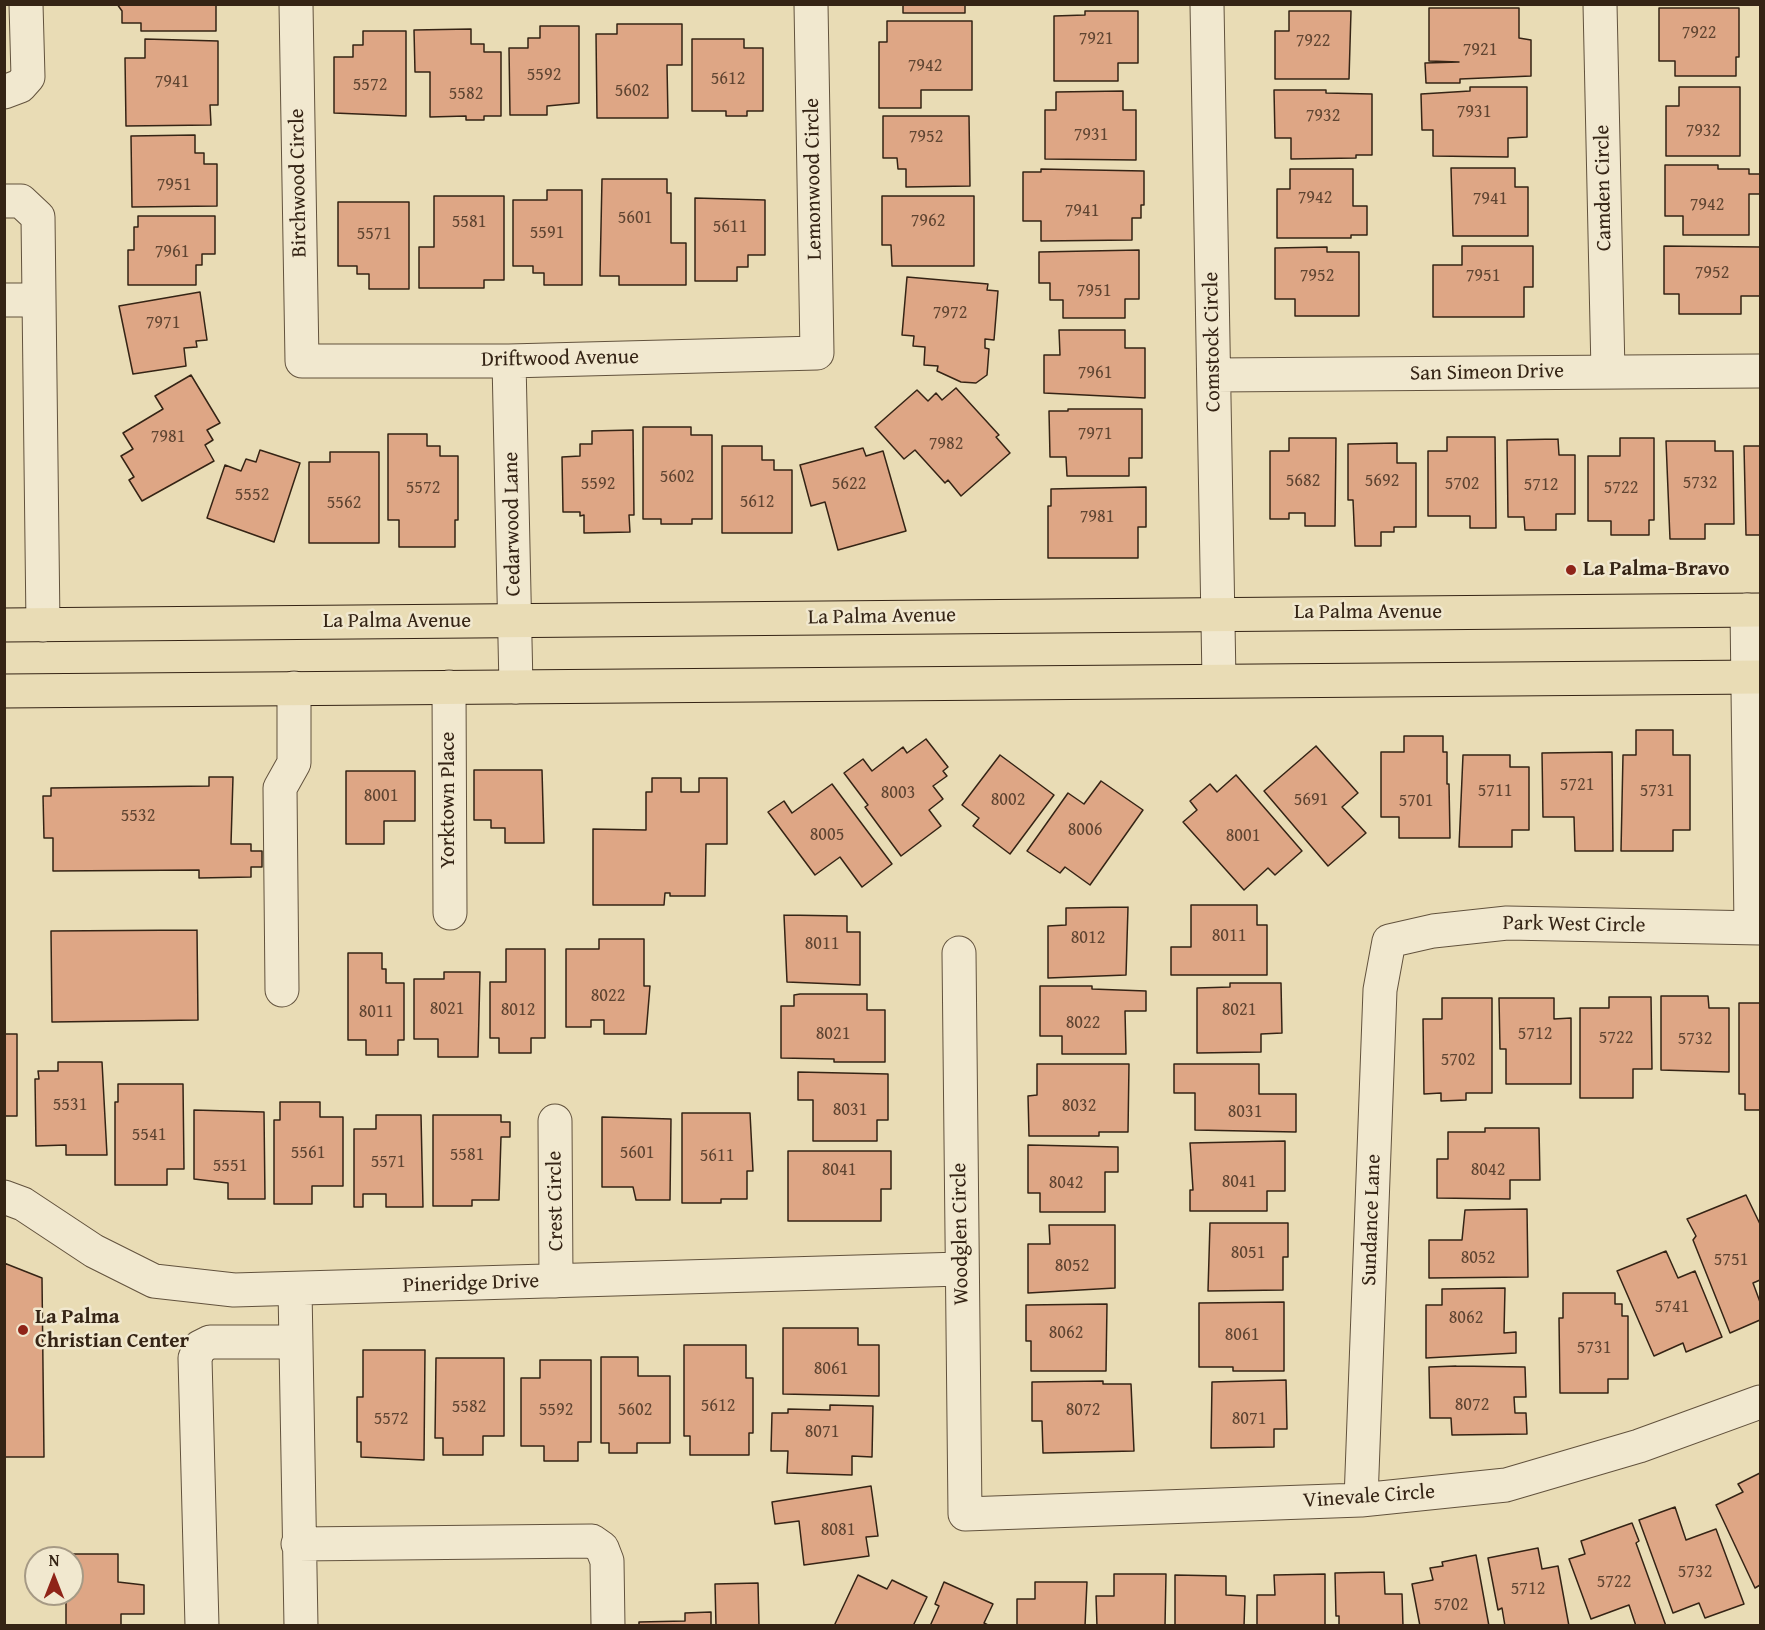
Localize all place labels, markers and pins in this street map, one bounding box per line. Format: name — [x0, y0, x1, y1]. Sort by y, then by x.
place label: La Palma-Bravo — [1583, 557, 1730, 583]
marker: La Palma-Bravo — [1564, 563, 1578, 577]
place label: La Palma Christian Center — [35, 1305, 189, 1355]
marker: La Palma Christian Center — [16, 1323, 30, 1337]

